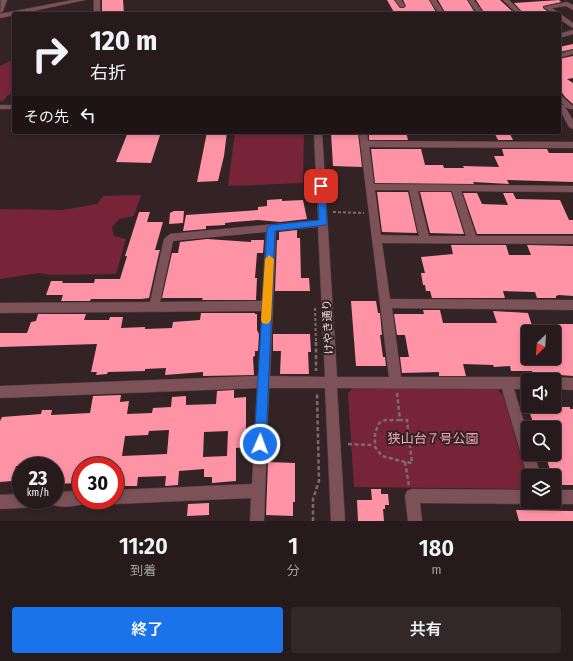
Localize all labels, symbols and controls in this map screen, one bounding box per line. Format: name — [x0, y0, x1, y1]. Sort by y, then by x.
text: 120 m — [90, 24, 157, 57]
icon: right — [24, 28, 76, 80]
text: 右折 — [90, 62, 126, 84]
icon: left — [77, 104, 99, 126]
text: その先 — [24, 108, 69, 126]
pin — [304, 169, 338, 203]
icon: arrive — [310, 175, 332, 197]
street label: けやき通り — [320, 299, 336, 355]
north arrow — [521, 325, 561, 365]
map controls — [521, 325, 561, 509]
button: sound — [521, 373, 561, 413]
button: search — [521, 421, 561, 461]
position arrow — [239, 423, 281, 465]
park label: 狭山台７号公園 — [387, 431, 479, 446]
speed limit sign: 30 — [72, 457, 124, 509]
text: 23 — [29, 466, 47, 490]
button: layers — [521, 469, 561, 509]
text: km/h — [27, 487, 49, 499]
text: 11:20 — [119, 532, 168, 560]
text: 1 — [288, 532, 298, 560]
text: 180 — [419, 534, 454, 562]
text: m — [431, 562, 441, 577]
text: 到着 — [130, 563, 156, 578]
text: 分 — [287, 563, 300, 578]
button: 終了 — [12, 607, 283, 653]
button: 共有 — [291, 607, 561, 653]

